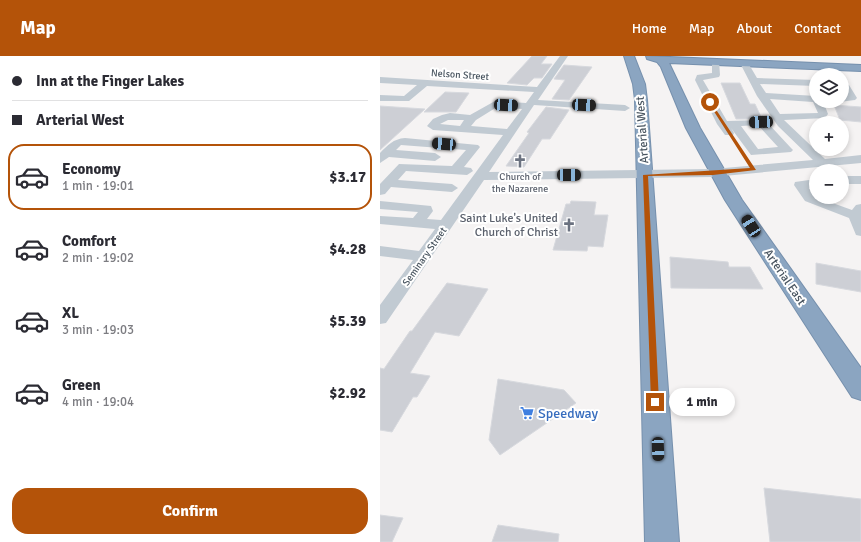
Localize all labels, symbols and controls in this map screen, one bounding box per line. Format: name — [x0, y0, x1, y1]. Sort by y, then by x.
text: Map — [20, 16, 56, 40]
text: Home — [632, 20, 667, 37]
text: Map — [689, 20, 714, 37]
text: About — [736, 20, 772, 37]
text: Contact — [794, 20, 841, 37]
street label: Nelson Street — [431, 67, 490, 83]
map controls — [809, 68, 849, 204]
button: layers — [809, 68, 849, 108]
text: Inn at the Finger Lakes — [36, 72, 184, 90]
route start — [701, 93, 719, 111]
street label: Arterial West — [633, 96, 652, 164]
car — [494, 98, 518, 112]
car — [572, 98, 596, 112]
text: Arterial West — [36, 111, 124, 129]
car — [749, 115, 773, 129]
button: + — [809, 116, 849, 156]
car — [432, 137, 456, 151]
church icon: Church of the Nazarene — [512, 153, 528, 169]
icon: car — [14, 159, 50, 195]
text: Economy — [62, 160, 121, 178]
button: − — [809, 164, 849, 204]
text: $3.17 — [329, 168, 366, 186]
car — [557, 169, 581, 181]
place label: Church of the Nazarene — [492, 171, 548, 195]
text: 1 min · 19:01 — [62, 178, 134, 194]
place label: Saint Luke's United Church of Christ — [460, 211, 558, 240]
car — [739, 213, 763, 239]
church icon: Saint Luke's United Church of Christ — [561, 217, 577, 233]
street label: Seminary Street — [400, 225, 450, 288]
icon: car — [14, 231, 50, 267]
text: Comfort — [62, 232, 116, 250]
text: $4.28 — [329, 240, 366, 258]
street label: Arterial East — [760, 246, 809, 308]
text: 2 min · 19:02 — [62, 250, 134, 266]
icon: car — [14, 303, 50, 339]
text: XL — [62, 304, 79, 322]
text: $5.39 — [329, 312, 366, 330]
text: 3 min · 19:03 — [62, 322, 134, 338]
icon: car — [14, 375, 50, 411]
text: Green — [62, 376, 101, 394]
text: $2.92 — [329, 384, 366, 402]
callout: 1 min — [669, 388, 735, 416]
route end — [646, 393, 664, 411]
text: 4 min · 19:04 — [62, 394, 134, 410]
text: 1 min — [686, 394, 718, 410]
supermarket icon: Speedway — [519, 405, 535, 421]
place label: Speedway — [538, 405, 599, 422]
car — [652, 437, 664, 461]
button: Confirm — [12, 488, 368, 534]

